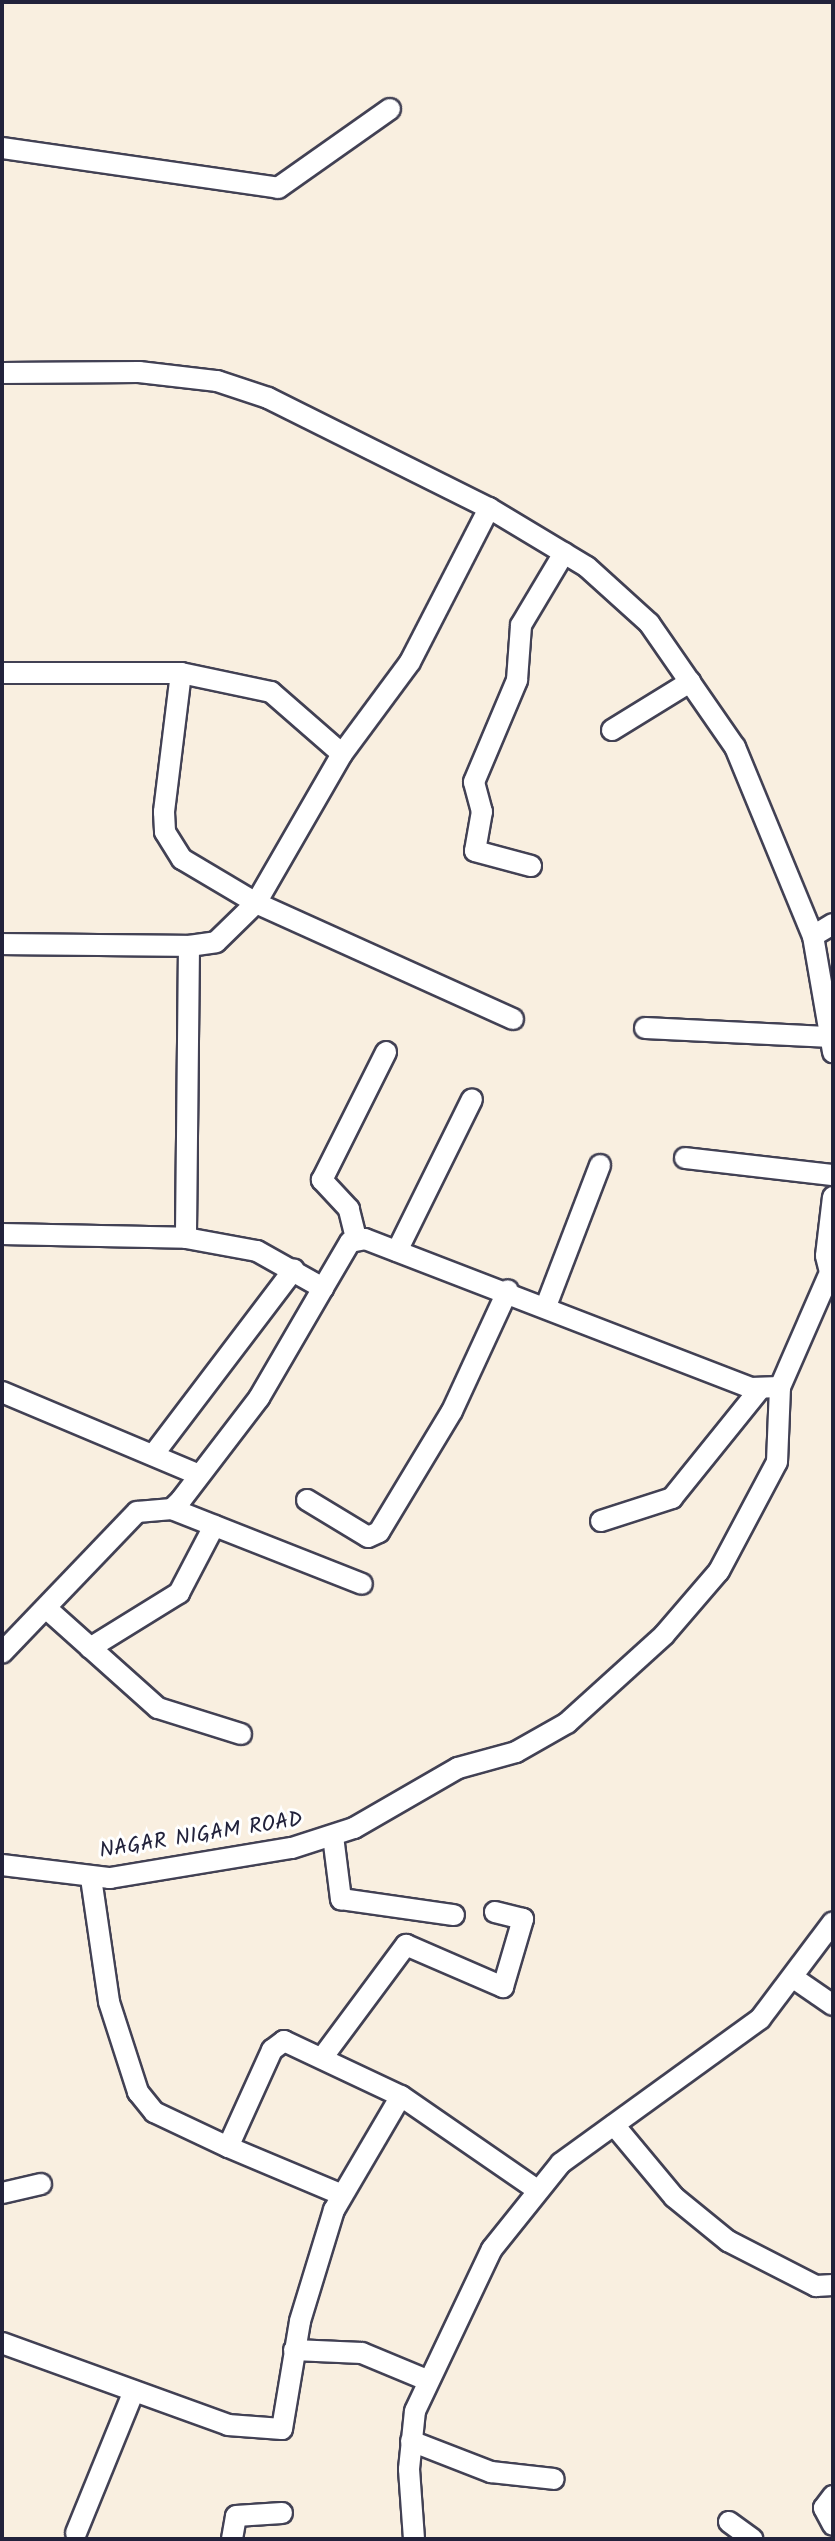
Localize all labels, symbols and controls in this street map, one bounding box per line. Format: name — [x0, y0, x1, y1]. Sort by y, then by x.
street label: NAGAR NIGAM ROAD — [98, 1807, 304, 1865]

